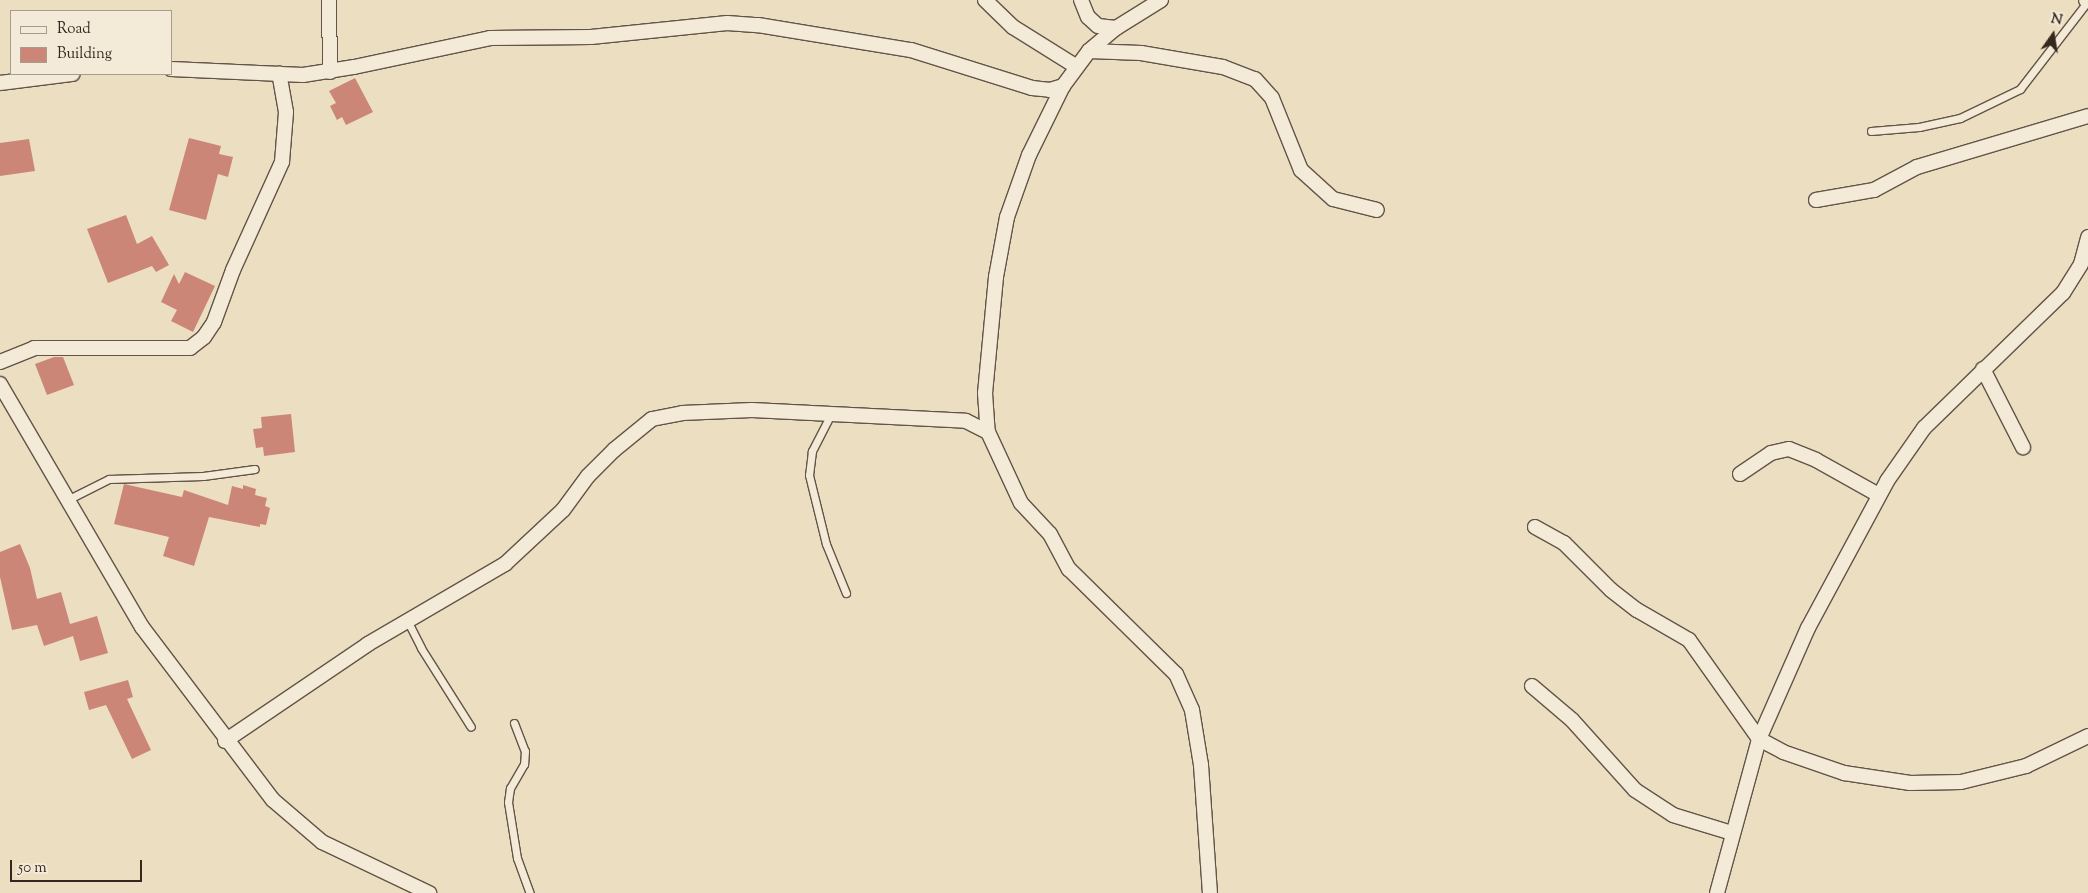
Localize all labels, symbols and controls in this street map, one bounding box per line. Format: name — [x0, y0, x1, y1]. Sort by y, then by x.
text: N — [2049, 9, 2064, 31]
legend — [10, 10, 172, 75]
north arrow — [2028, 10, 2078, 60]
text: Road — [57, 19, 91, 40]
text: Building — [57, 44, 112, 65]
scale bar — [12, 850, 145, 882]
text: 50 m — [18, 858, 47, 879]

